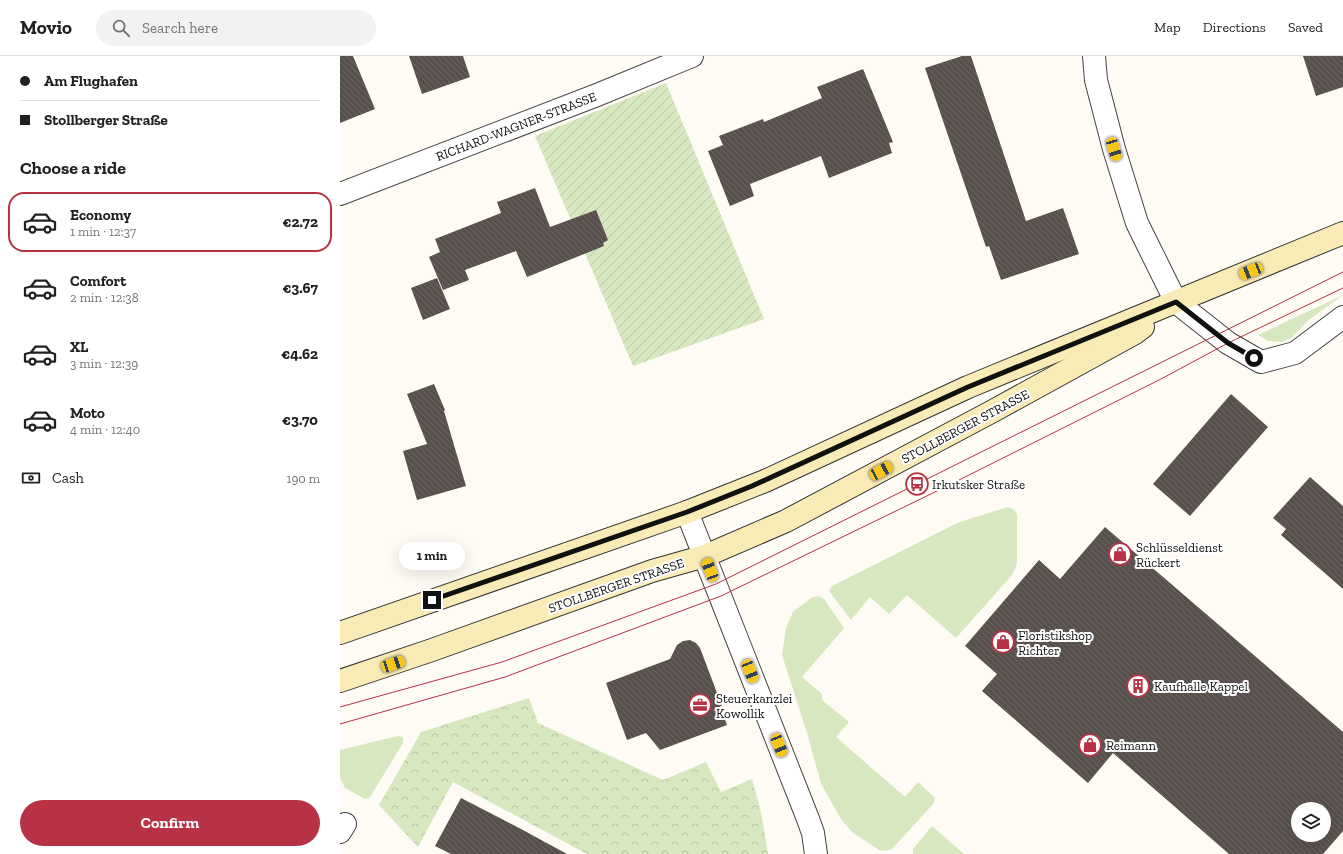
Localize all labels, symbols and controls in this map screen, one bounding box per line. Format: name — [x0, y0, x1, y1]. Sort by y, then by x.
search box — [96, 10, 376, 46]
text: Movio — [20, 16, 72, 39]
icon: search — [110, 17, 132, 39]
text: Search here — [142, 19, 218, 37]
text: Map — [1154, 19, 1181, 36]
text: Directions — [1203, 19, 1266, 36]
text: Saved — [1288, 19, 1323, 36]
text: Am Flughafen — [44, 72, 138, 90]
street label: RICHARD-WAGNER-STRASSE — [434, 89, 599, 164]
text: Stollberger Straße — [44, 111, 168, 129]
car — [1105, 136, 1123, 162]
text: Choose a ride — [20, 157, 126, 179]
icon: car — [22, 204, 58, 240]
text: Economy — [70, 206, 131, 224]
text: €2.72 — [283, 213, 318, 231]
text: 1 min · 12:37 — [70, 224, 136, 239]
car — [1238, 261, 1264, 281]
icon: car — [22, 270, 58, 306]
text: Comfort — [70, 272, 126, 290]
text: €3.67 — [282, 279, 318, 297]
text: 2 min · 12:38 — [70, 290, 139, 305]
icon: car — [22, 336, 58, 372]
text: XL — [70, 338, 88, 356]
text: €4.62 — [281, 345, 318, 363]
route start — [1245, 349, 1263, 367]
text: 3 min · 12:39 — [70, 356, 138, 371]
street label: STOLLBERGER STRASSE — [899, 386, 1032, 466]
icon: car — [22, 402, 58, 438]
text: Moto — [70, 404, 105, 422]
text: €3.70 — [282, 411, 318, 429]
text: 4 min · 12:40 — [70, 422, 140, 437]
car — [868, 460, 894, 482]
icon: cash — [20, 467, 42, 489]
text: Cash — [52, 469, 84, 487]
text: 190 m — [286, 471, 320, 486]
bus stop icon: Irkutsker Straße — [904, 471, 930, 497]
place label: Irkutsker Straße — [932, 477, 1025, 492]
place label: Schlüsseldienst Rückert — [1136, 540, 1223, 570]
shop icon: Schlüsseldienst Rückert — [1107, 541, 1133, 567]
callout: 1 min — [399, 542, 465, 570]
text: 1 min — [417, 548, 447, 563]
street label: STOLLBERGER STRASSE — [546, 555, 686, 616]
car — [700, 557, 720, 583]
route end — [423, 591, 441, 609]
place label: Floristikshop Richter — [1018, 628, 1092, 658]
shop icon: Floristikshop Richter — [990, 629, 1016, 655]
car — [380, 654, 406, 674]
car — [740, 658, 760, 684]
building icon: Kaufhalle Kappel — [1125, 673, 1151, 699]
place label: Kaufhalle Kappel — [1154, 679, 1248, 694]
place label: Steuerkanzlei Kowollik — [716, 691, 793, 721]
office icon: Steuerkanzlei Kowollik — [687, 692, 713, 718]
car — [769, 732, 789, 758]
shop icon: Reimann — [1077, 732, 1103, 758]
place label: Reimann — [1106, 738, 1157, 753]
button: Confirm — [20, 800, 320, 846]
map controls — [1291, 802, 1331, 842]
button: layers — [1291, 802, 1331, 842]

